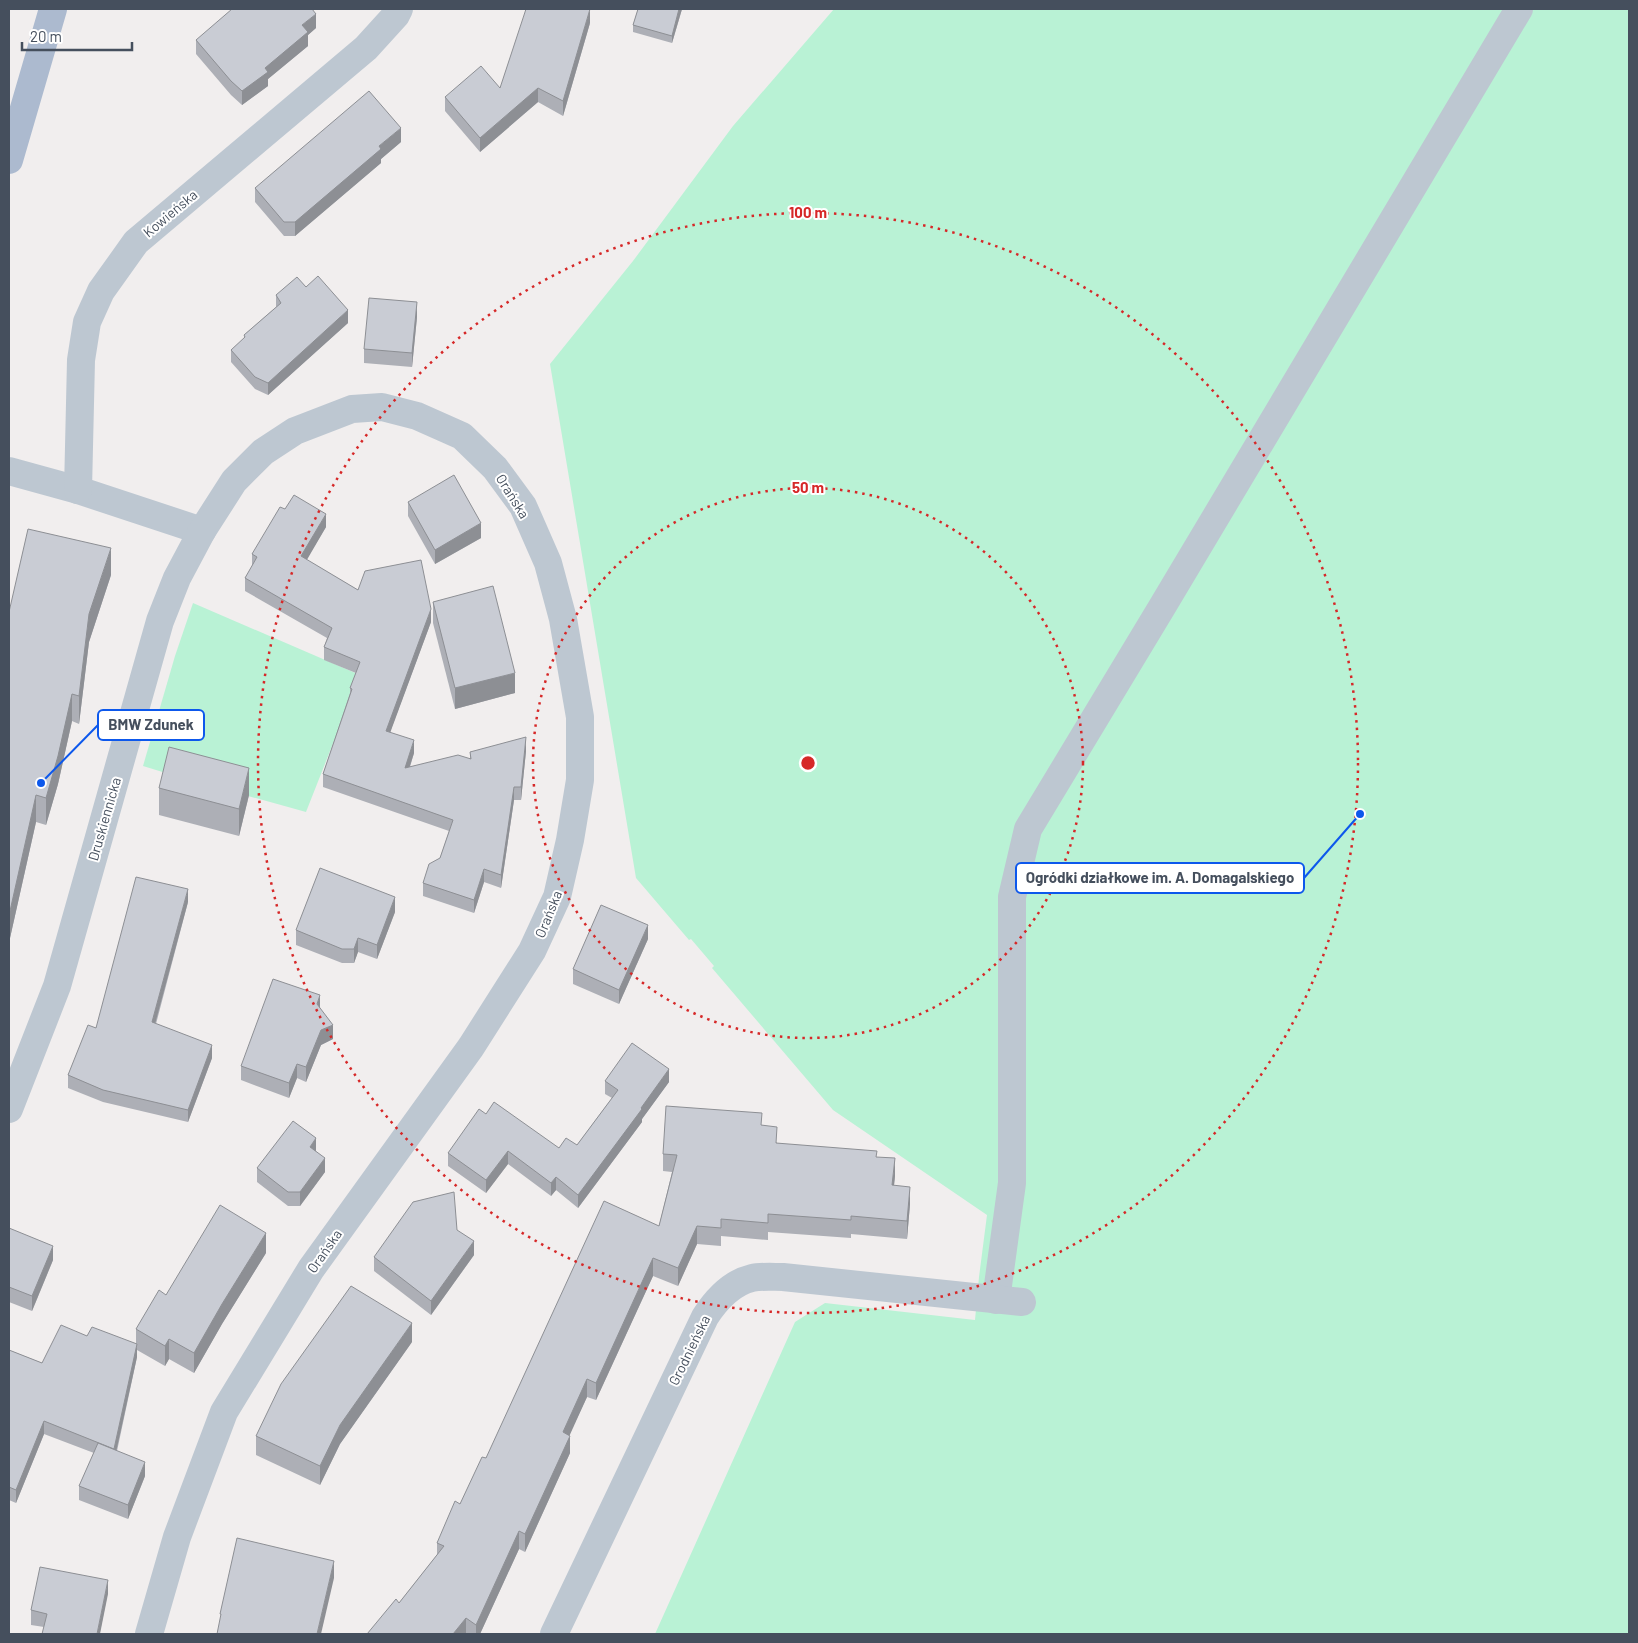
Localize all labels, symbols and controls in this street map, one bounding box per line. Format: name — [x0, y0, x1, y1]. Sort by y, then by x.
scale bar — [22, 20, 132, 52]
text: 20 m — [30, 27, 62, 45]
street label: Kowieńska — [140, 186, 200, 240]
text: 100 m — [789, 203, 827, 221]
street label: Orańska — [493, 471, 533, 521]
text: 50 m — [792, 478, 824, 496]
callout: BMW Zdunek — [98, 710, 204, 740]
text: BMW Zdunek — [108, 715, 194, 733]
centre of rings — [799, 754, 817, 772]
street label: Druskiennicka — [84, 775, 124, 863]
callout: Ogródki działkowe im. A. Domagalskiego — [1016, 863, 1304, 893]
text: Ogródki działkowe im. A. Domagalskiego — [1026, 868, 1294, 886]
street label: Orańska — [531, 888, 565, 940]
street label: Orańska — [303, 1226, 345, 1276]
street label: Grodnieńska — [665, 1312, 713, 1388]

